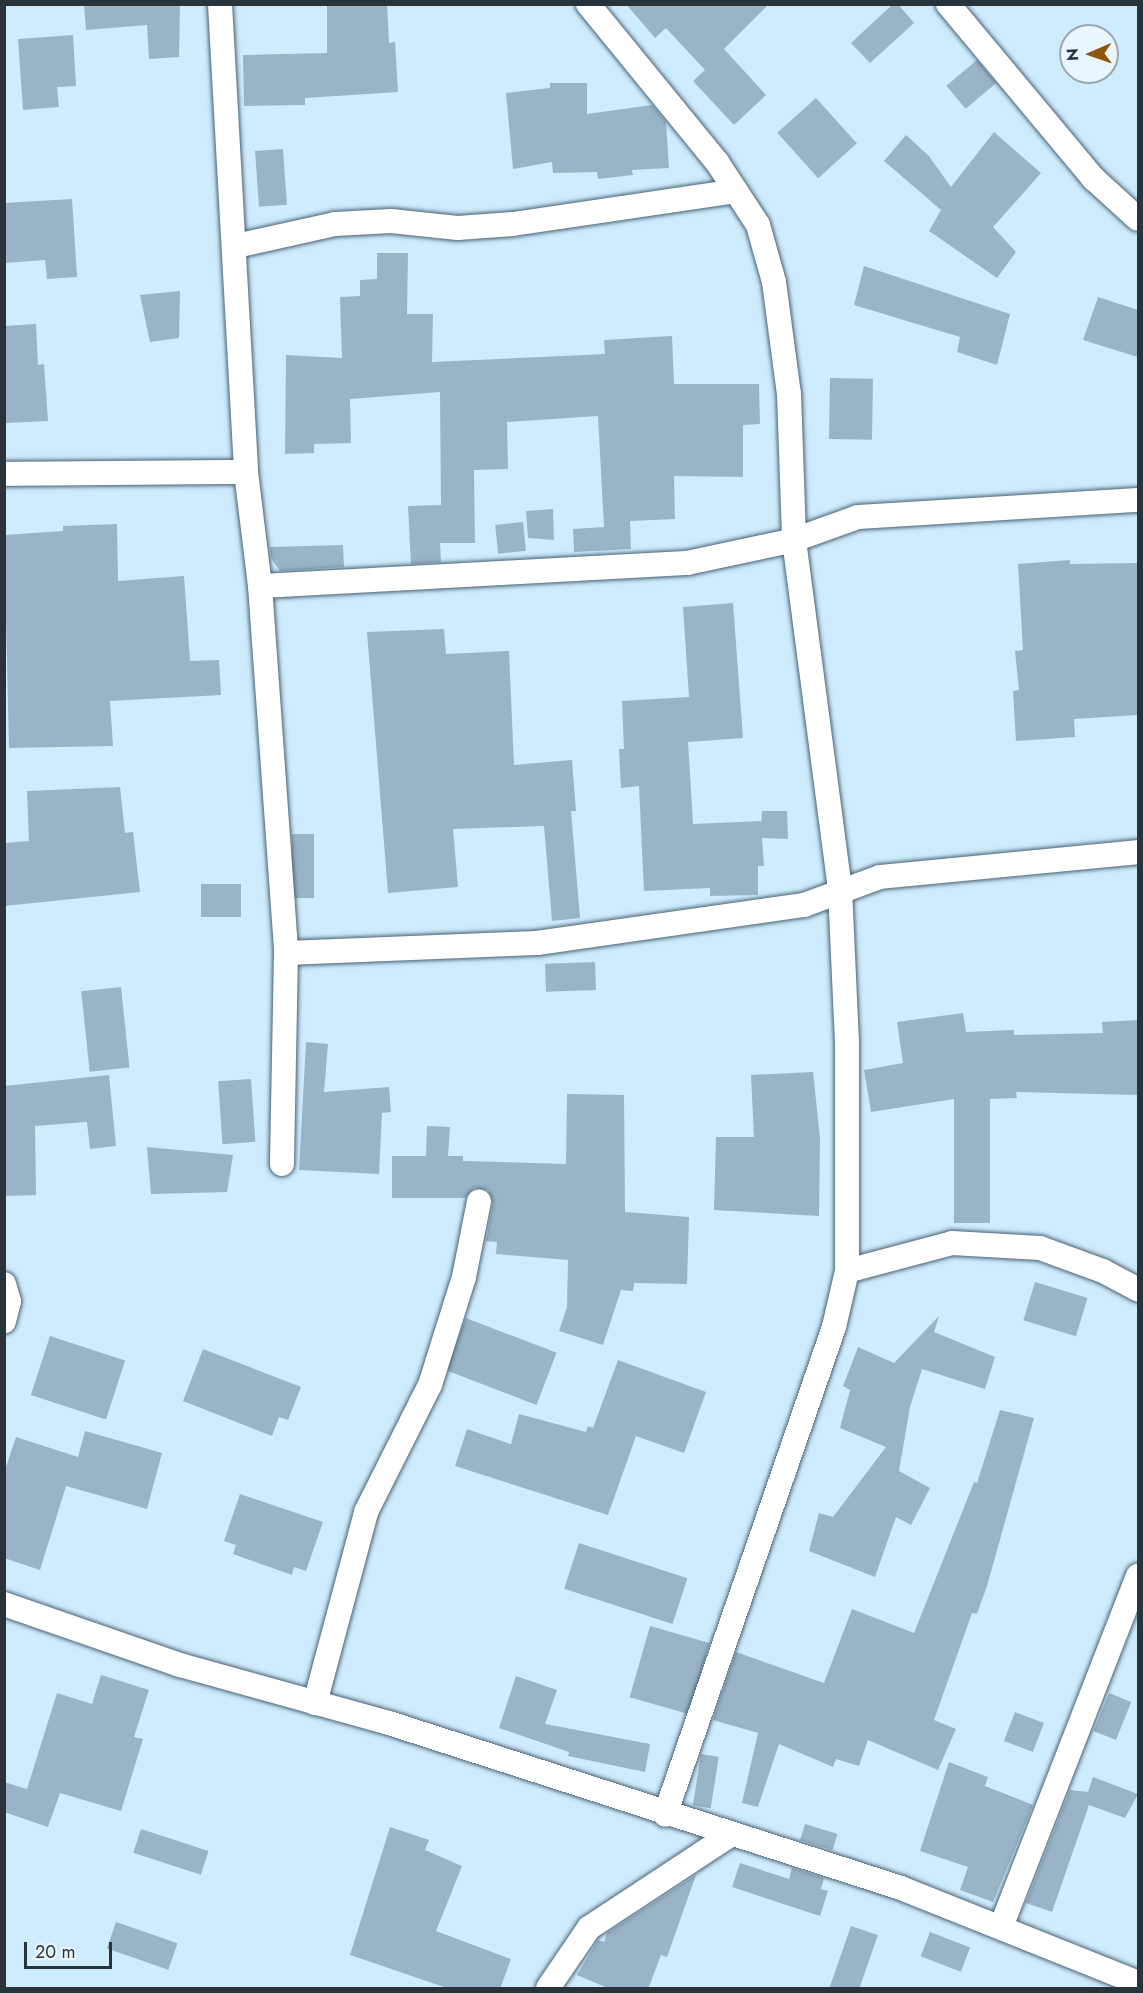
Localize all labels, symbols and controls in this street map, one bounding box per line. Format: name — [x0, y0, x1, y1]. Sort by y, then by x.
north arrow — [1059, 24, 1119, 84]
text: N — [1061, 48, 1084, 61]
scale bar — [27, 1930, 116, 1968]
text: 20 m — [35, 1939, 75, 1965]

